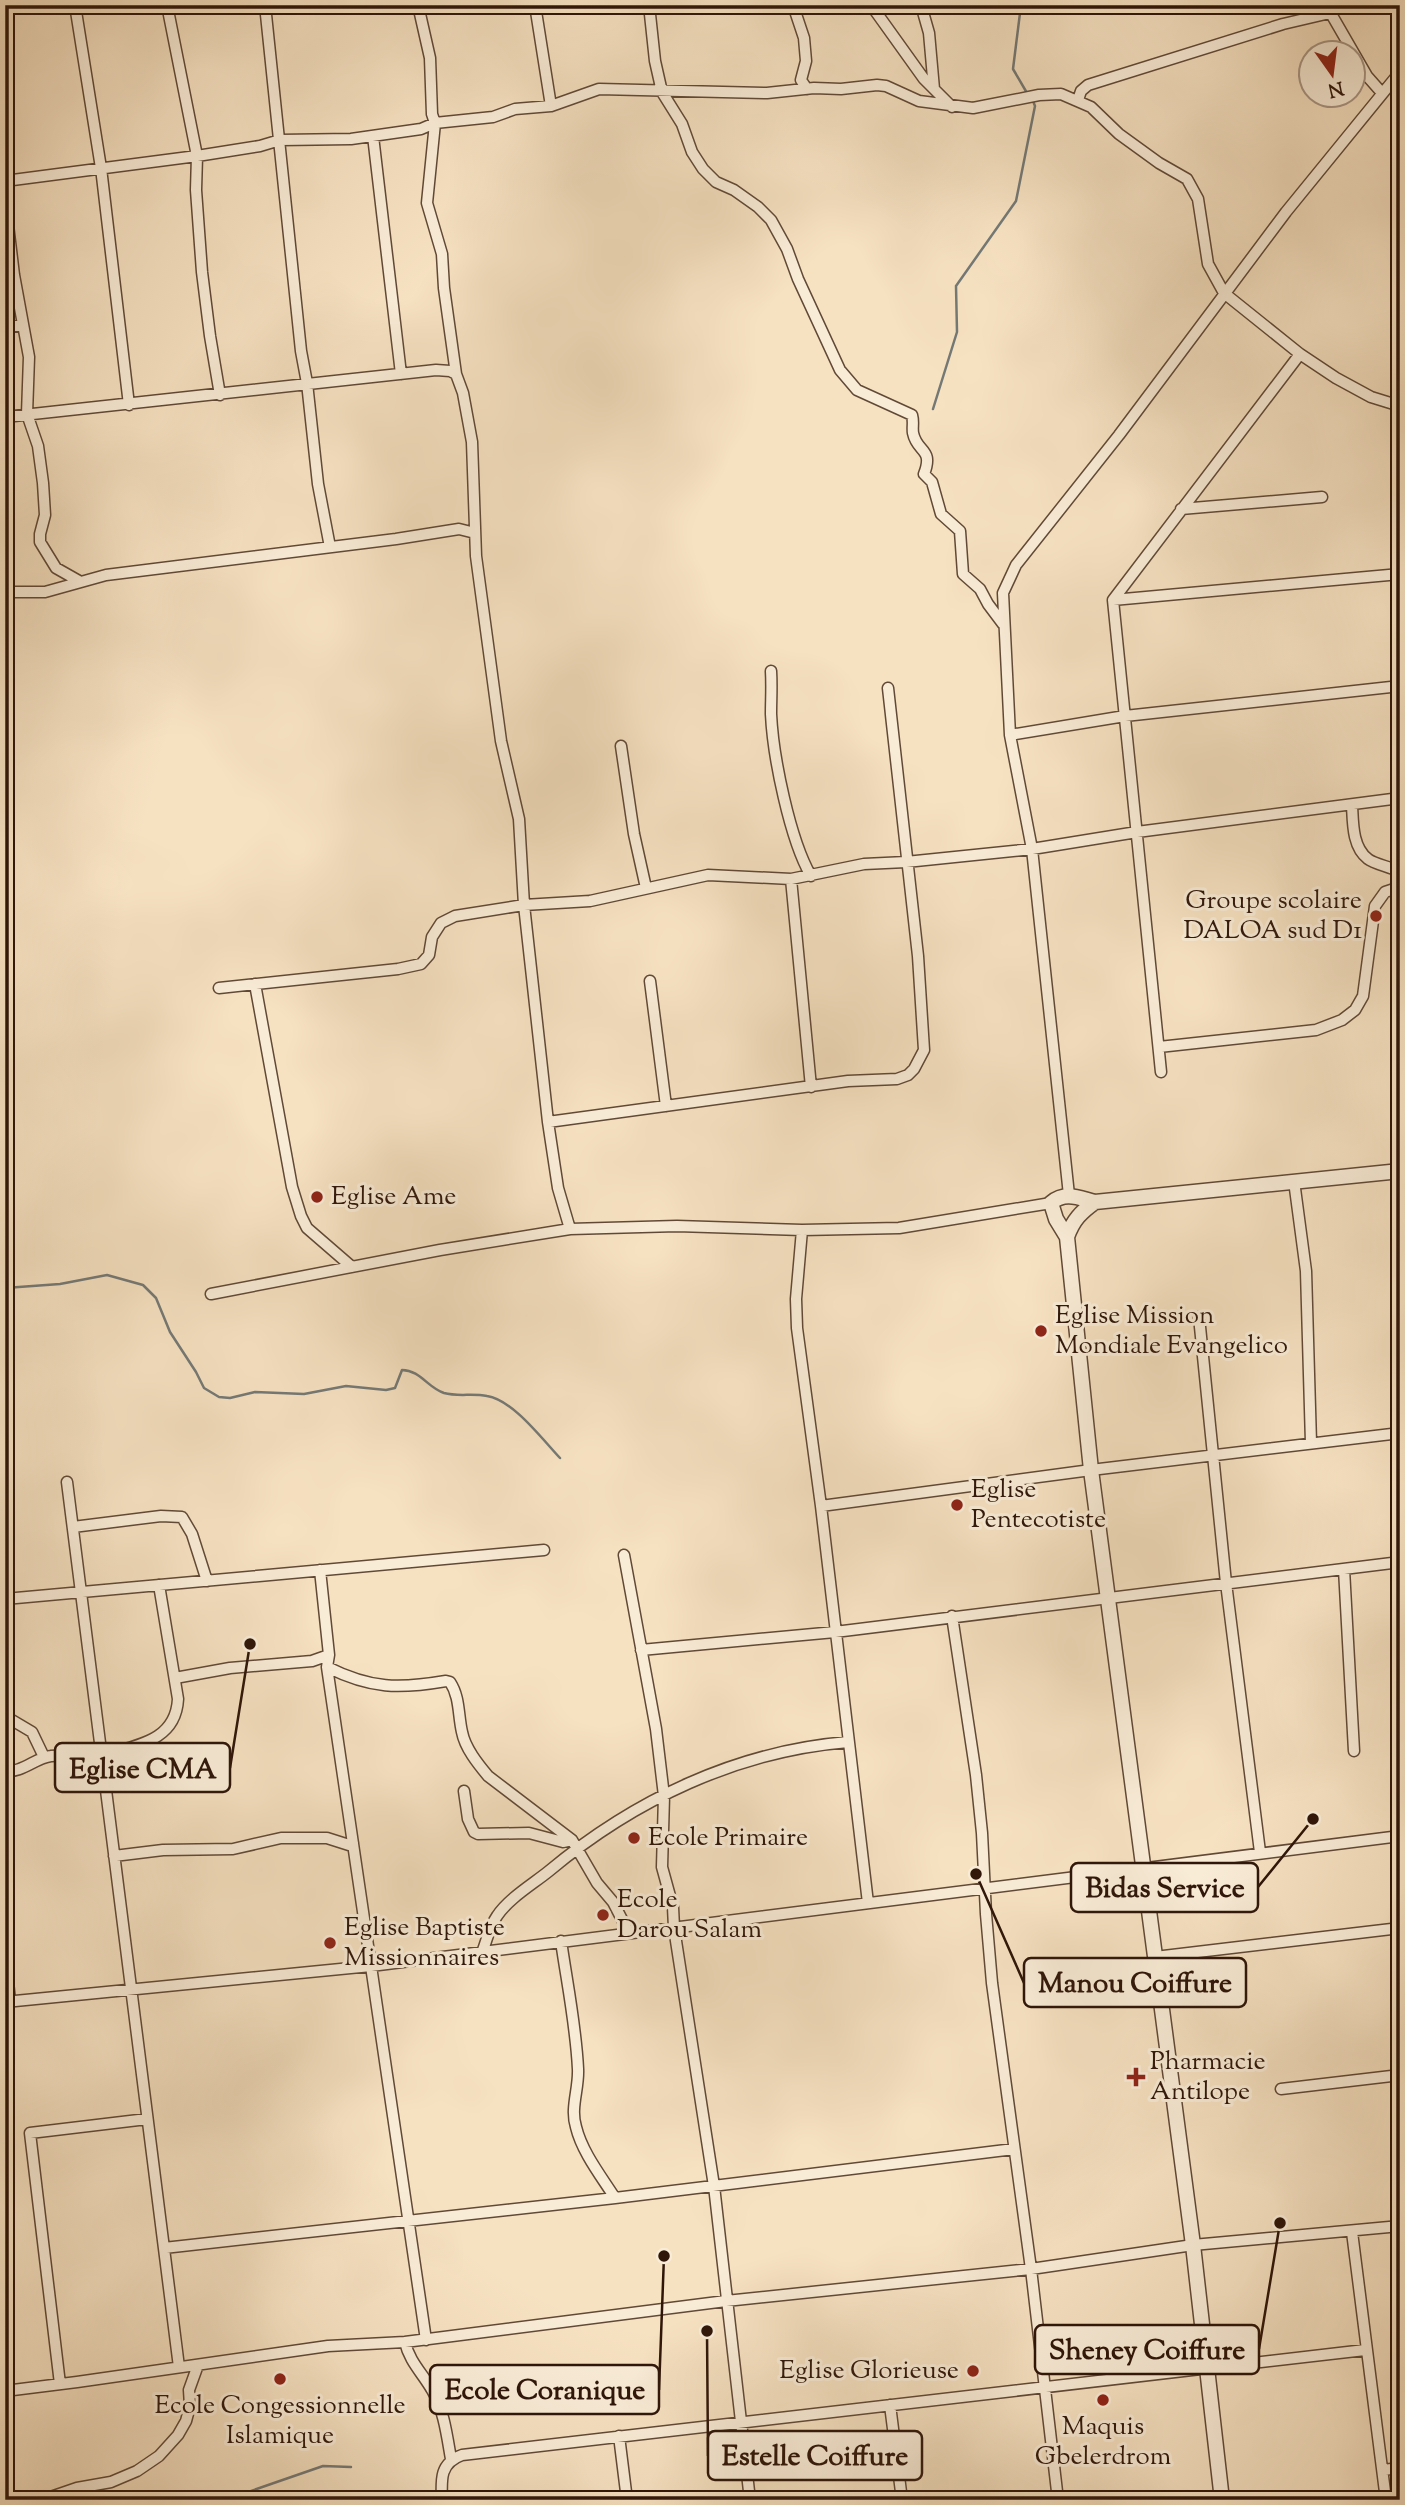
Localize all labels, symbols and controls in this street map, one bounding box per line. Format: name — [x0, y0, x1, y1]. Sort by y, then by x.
north arrow — [1296, 38, 1366, 108]
text: N — [1325, 73, 1346, 103]
place label: Groupe scolaire DALOA sud D1 — [1183, 883, 1362, 950]
marker: Groupe scolaire DALOA sud D1 — [1368, 908, 1384, 924]
place label: Eglise Ame — [331, 1179, 456, 1216]
marker: Eglise Ame — [309, 1189, 325, 1205]
place label: Eglise Mission Mondiale Evangelico — [1055, 1298, 1288, 1365]
marker: Eglise Mission Mondiale Evangelico — [1033, 1323, 1049, 1339]
place label: Eglise Pentecotiste — [971, 1472, 1106, 1539]
marker: Eglise Pentecotiste — [949, 1497, 965, 1513]
callout: Eglise CMA — [55, 1743, 230, 1792]
text: Eglise CMA — [69, 1751, 217, 1791]
place label: Ecole Primaire — [648, 1820, 808, 1857]
marker: Ecole Primaire — [626, 1830, 642, 1846]
callout: Bidas Service — [1071, 1863, 1258, 1912]
text: Bidas Service — [1085, 1870, 1245, 1910]
place label: Ecole Darou Salam — [617, 1882, 762, 1949]
marker: Ecole Darou Salam — [595, 1907, 611, 1923]
place label: Eglise Baptiste Missionnaires — [344, 1910, 505, 1977]
marker: Eglise Baptiste Missionnaires — [322, 1935, 338, 1951]
callout: Manou Coiffure — [1024, 1958, 1246, 2007]
text: Manou Coiffure — [1038, 1965, 1232, 2005]
place label: Pharmacie Antilope — [1150, 2044, 1266, 2111]
marker: Pharmacie Antilope — [1128, 2069, 1144, 2085]
callout: Sheney Coiffure — [1035, 2325, 1259, 2374]
text: Sheney Coiffure — [1049, 2332, 1245, 2372]
place label: Eglise Glorieuse — [779, 2353, 959, 2390]
marker: Eglise Glorieuse — [965, 2363, 981, 2379]
callout: Ecole Coranique — [430, 2365, 659, 2414]
marker: Ecole Congessionnelle Islamique — [272, 2371, 288, 2387]
text: Ecole Coranique — [445, 2372, 645, 2412]
place label: Ecole Congessionnelle Islamique — [154, 2388, 406, 2455]
marker: Maquis Gbelerdrom — [1095, 2392, 1111, 2408]
place label: Maquis Gbelerdrom — [1035, 2409, 1171, 2476]
callout: Estelle Coiffure — [708, 2431, 922, 2480]
text: Estelle Coiffure — [722, 2438, 908, 2478]

